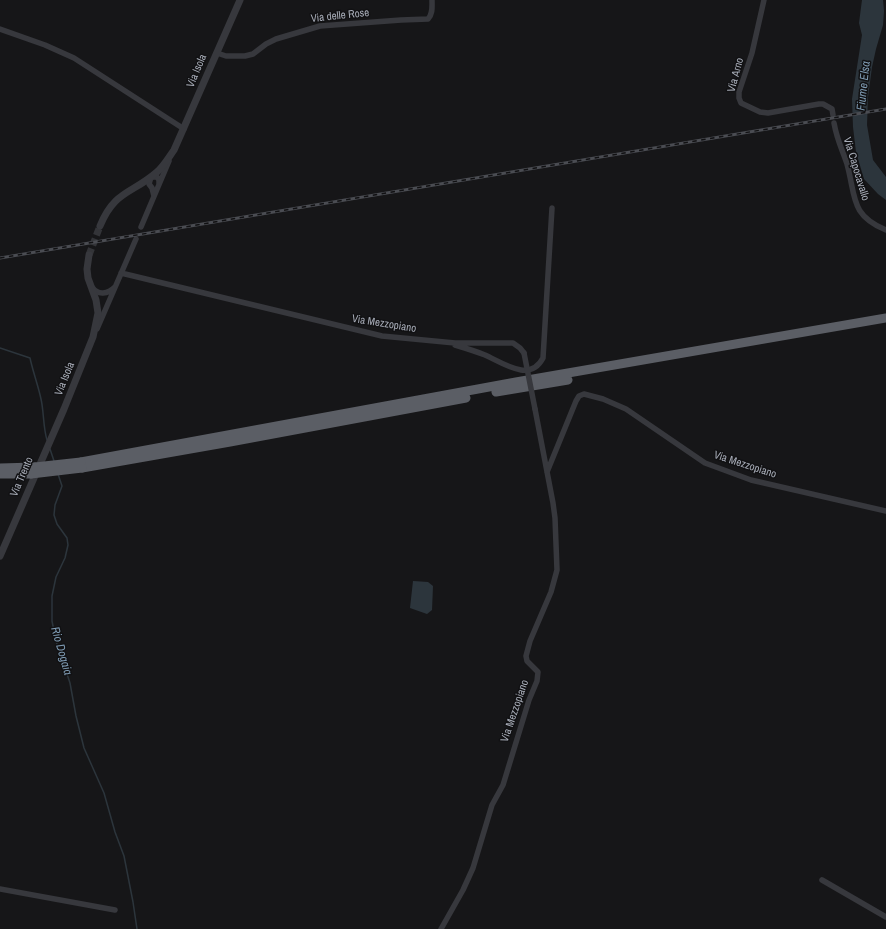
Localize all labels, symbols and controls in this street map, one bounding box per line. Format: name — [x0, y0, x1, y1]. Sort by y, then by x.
street label: Via delle Rose — [310, 6, 370, 26]
street label: Via Isola — [184, 52, 210, 90]
street label: Via Arno — [725, 56, 747, 94]
water label: Fiume Elsa — [854, 61, 874, 111]
street label: Via Capocavallo — [840, 136, 872, 202]
street label: Via Mezzopiano — [351, 312, 417, 336]
street label: Via Isola — [52, 360, 78, 398]
street label: Via Mezzopiano — [712, 449, 778, 481]
street label: Via Trento — [8, 455, 36, 499]
water label: Rio Dogaia — [47, 625, 75, 677]
street label: Via Mezzopiano — [498, 678, 532, 744]

